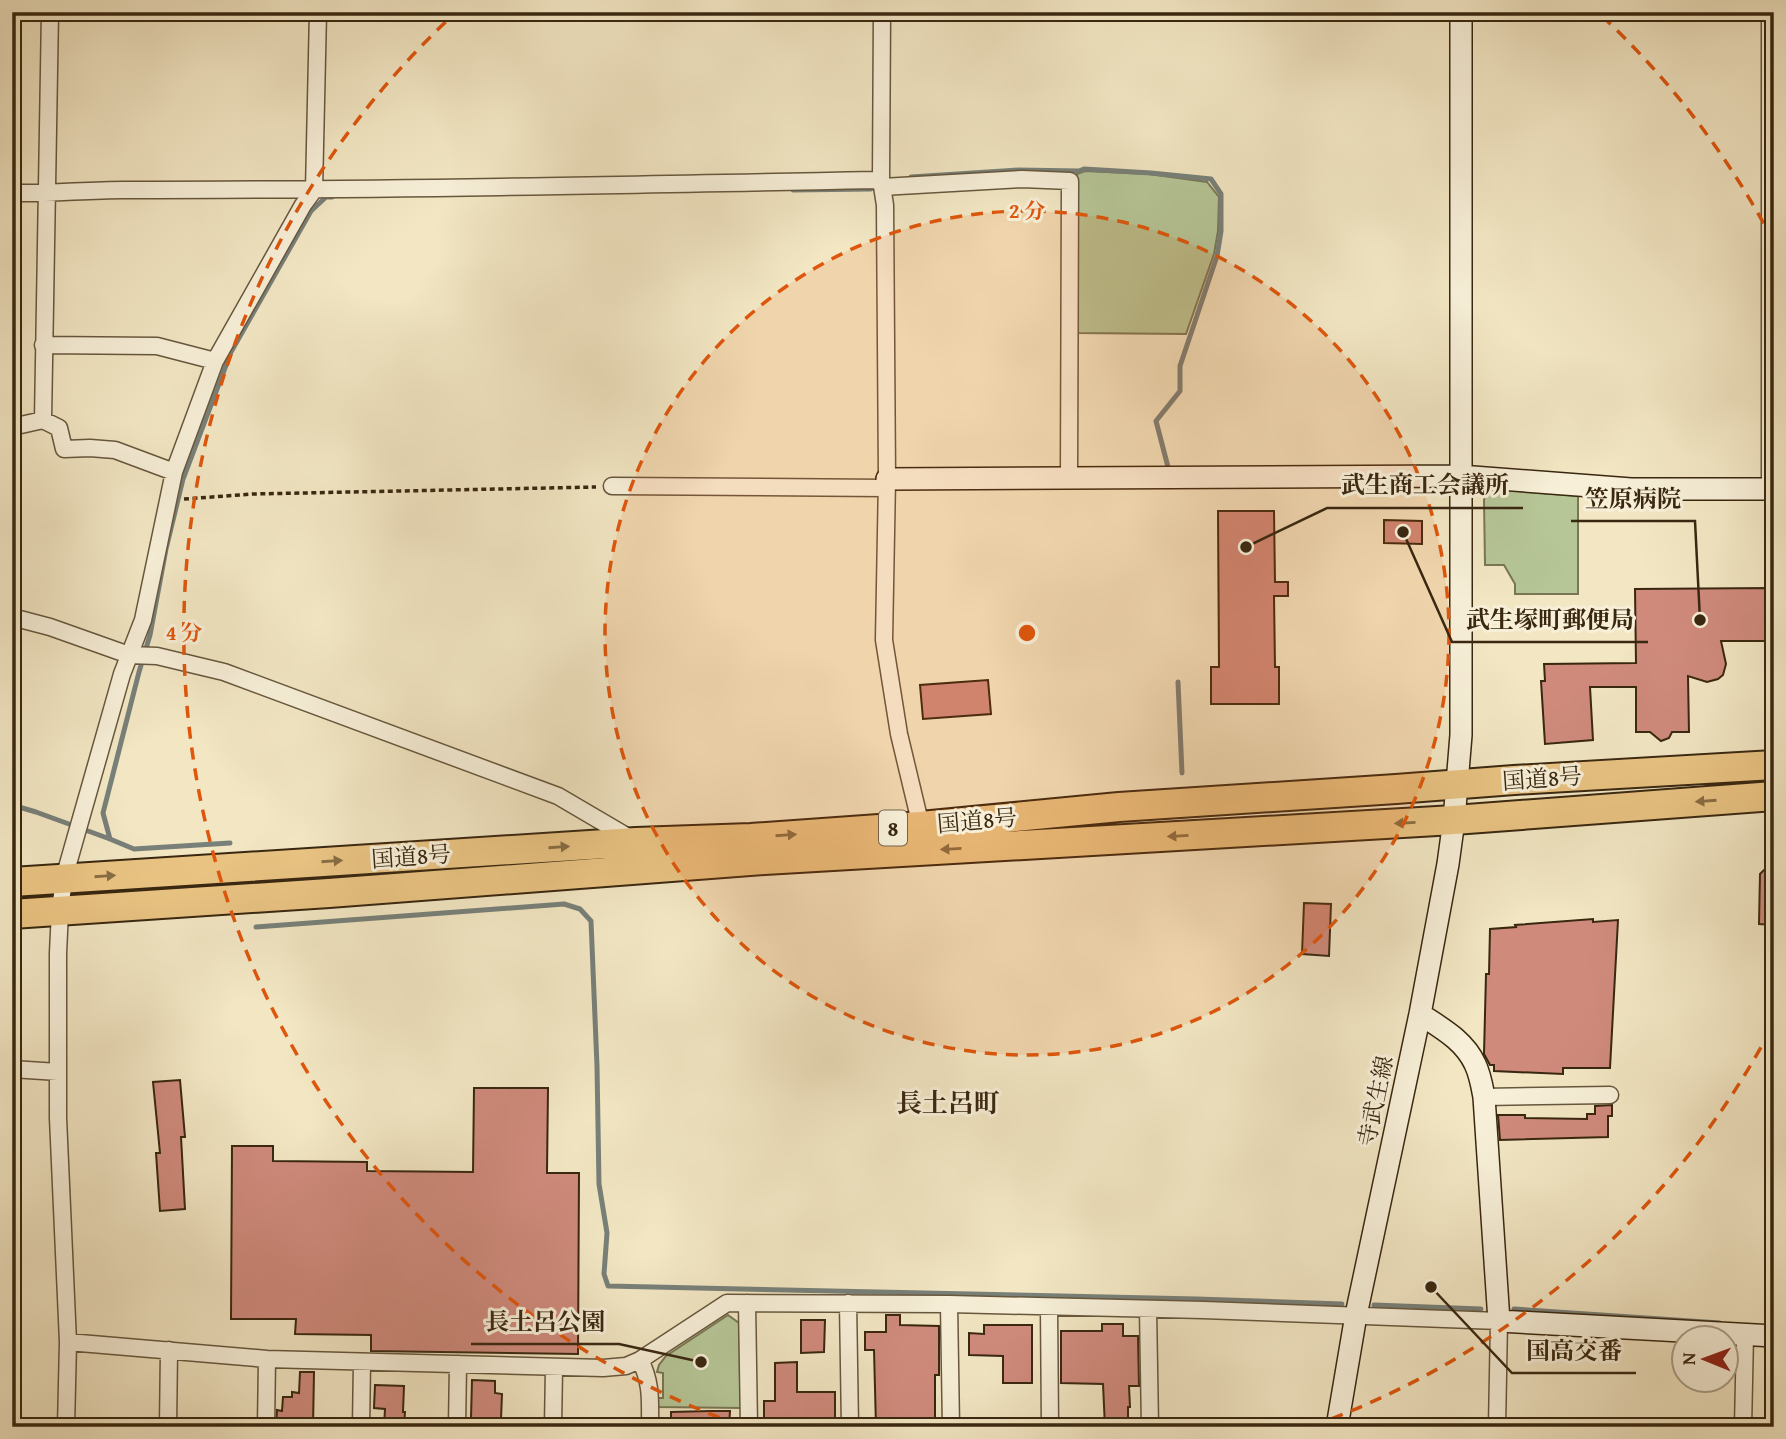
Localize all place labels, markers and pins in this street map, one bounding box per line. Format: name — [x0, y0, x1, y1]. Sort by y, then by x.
callout: 武生商工会議所 — [1327, 463, 1523, 508]
callout: 笠原病院 — [1571, 476, 1695, 521]
callout: 武生塚町郵便局 — [1452, 597, 1648, 642]
centre of rings — [1015, 621, 1039, 645]
callout: 長土呂公園 — [471, 1299, 619, 1344]
callout: 国高交番 — [1512, 1328, 1636, 1373]

